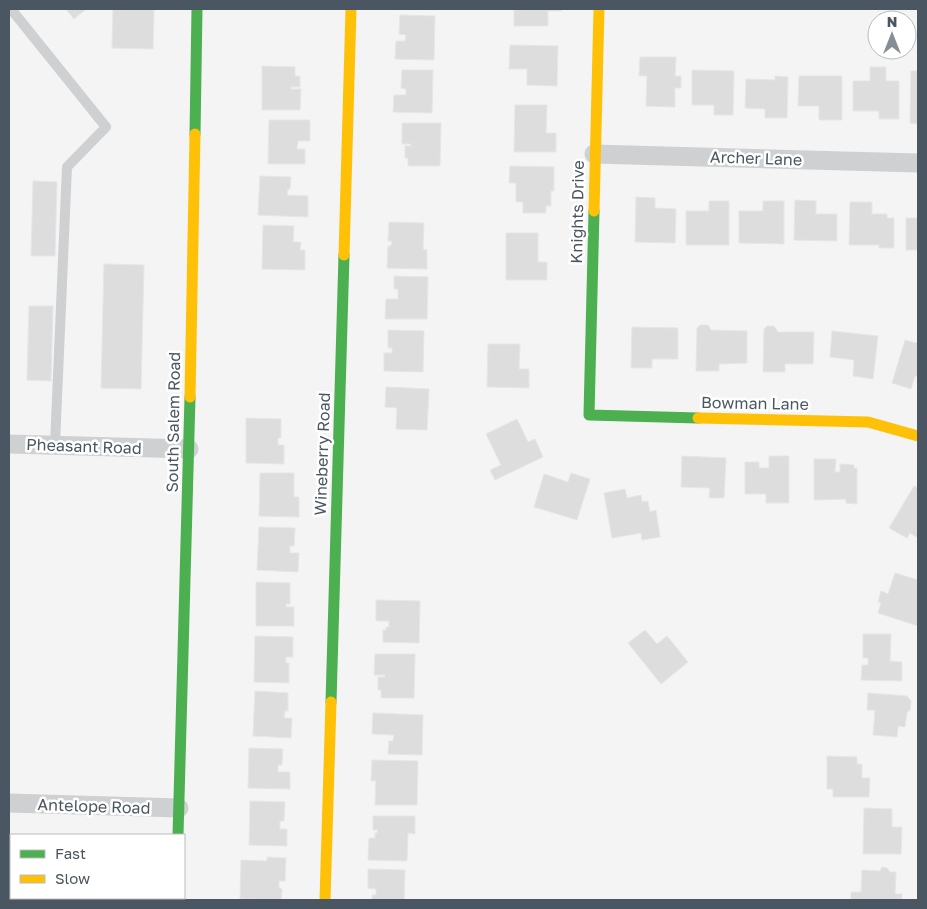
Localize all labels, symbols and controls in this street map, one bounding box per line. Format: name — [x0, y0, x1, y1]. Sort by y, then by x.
north arrow — [867, 10, 917, 60]
text: N — [887, 13, 897, 30]
street label: Archer Lane — [710, 146, 802, 170]
street label: Knights Drive — [566, 160, 588, 264]
street label: South Salem Road — [162, 352, 184, 492]
street label: Wineberry Road — [310, 392, 334, 516]
street label: Bowman Lane — [701, 392, 809, 414]
street label: Pheasant Road — [26, 434, 142, 458]
street label: Antelope Road — [37, 794, 151, 818]
legend — [10, 834, 185, 899]
text: Fast — [55, 844, 86, 862]
text: Slow — [55, 869, 90, 887]

